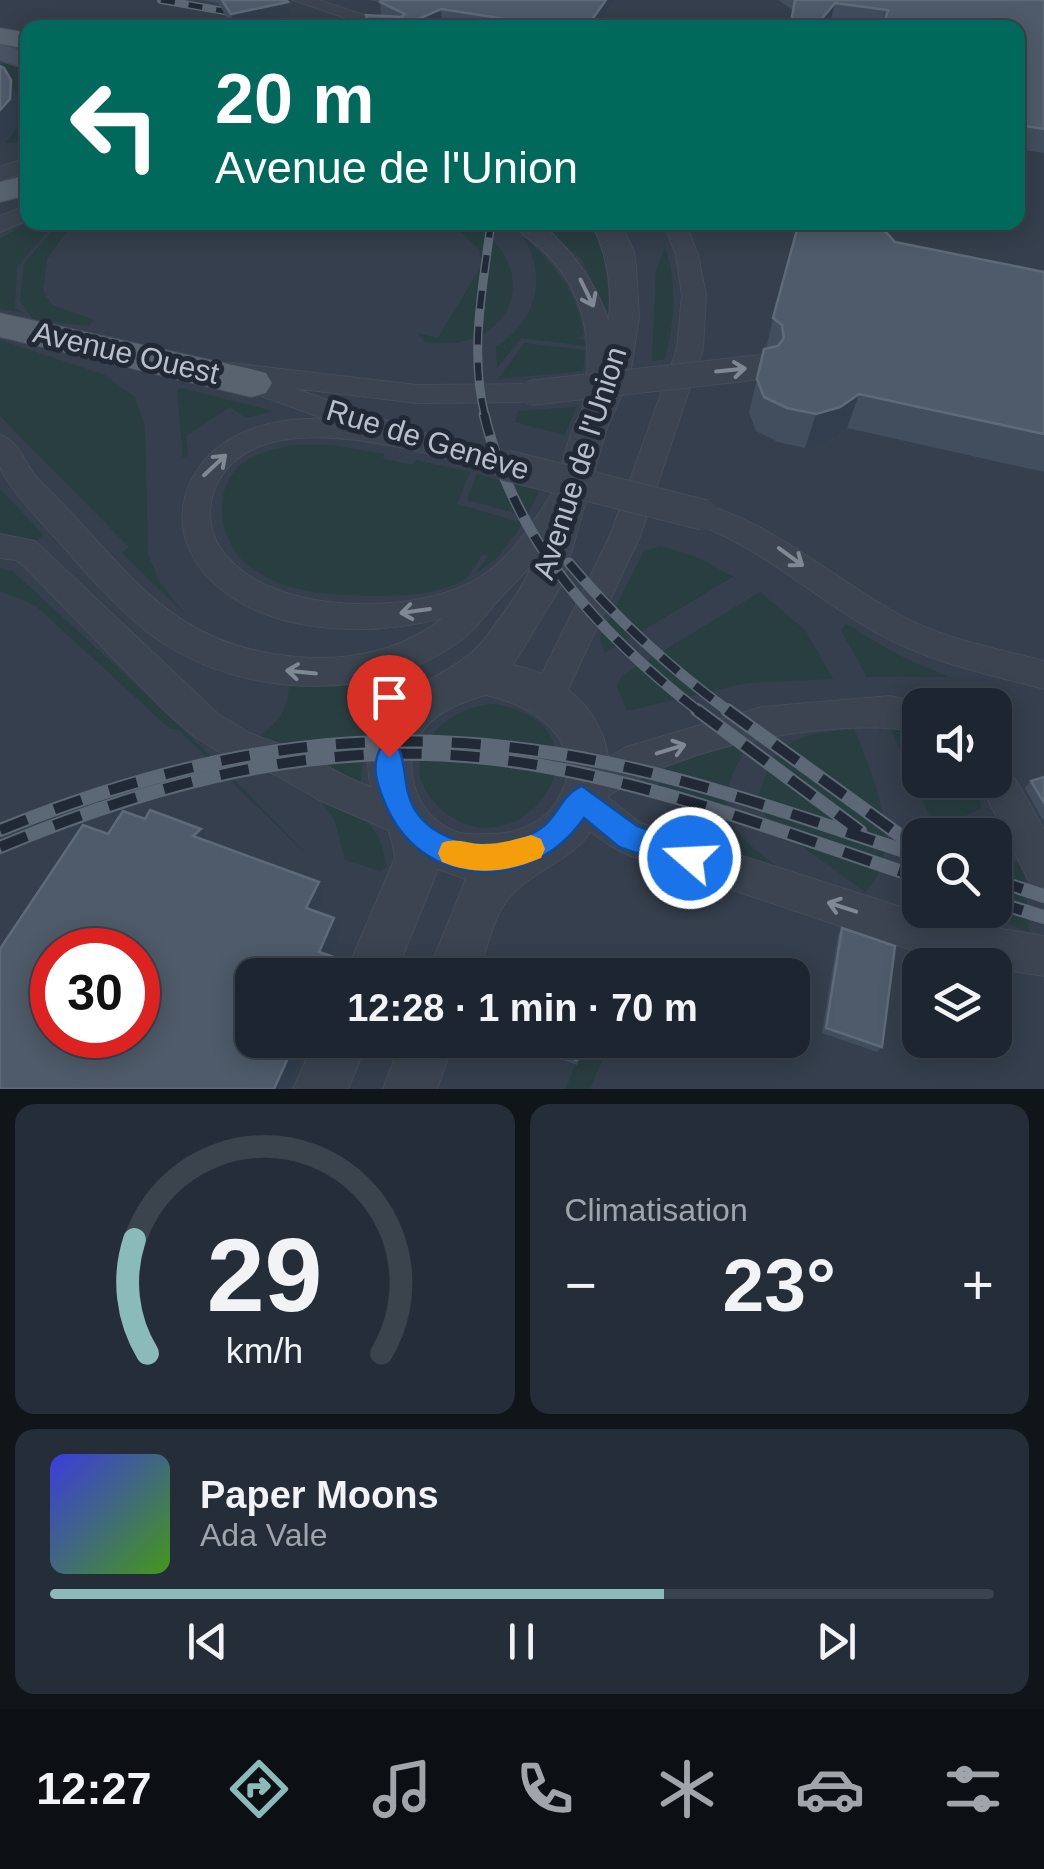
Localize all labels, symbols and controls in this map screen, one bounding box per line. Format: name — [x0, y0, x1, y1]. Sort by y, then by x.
icon: left — [50, 60, 180, 190]
text: 20 m — [215, 60, 375, 138]
text: Avenue de l'Union — [215, 142, 578, 193]
one-way arrow — [578, 277, 597, 307]
street label: Avenue Ouest — [30, 315, 223, 390]
street label: Avenue de l'Union — [526, 343, 633, 583]
one-way arrow — [715, 361, 747, 380]
street label: Rue de Genève — [323, 393, 533, 486]
one-way arrow — [202, 454, 227, 477]
one-way arrow — [777, 546, 805, 567]
one-way arrow — [399, 602, 432, 620]
pin — [347, 655, 432, 758]
one-way arrow — [286, 662, 318, 681]
icon: arrive — [362, 670, 417, 725]
map controls — [902, 688, 1012, 1058]
button: sound — [902, 688, 1012, 798]
one-way arrow — [655, 739, 686, 757]
position arrow — [638, 806, 742, 910]
button: search — [902, 818, 1012, 928]
one-way arrow — [827, 897, 859, 915]
speed limit sign: 30 — [30, 928, 160, 1058]
button: layers — [902, 948, 1012, 1058]
text: 12:28 · 1 min · 70 m — [347, 987, 698, 1029]
text: Climatisation — [565, 1192, 748, 1228]
text: 29 — [207, 1217, 323, 1333]
text: 23° — [723, 1243, 836, 1327]
text: − — [565, 1254, 597, 1316]
text: + — [962, 1254, 994, 1316]
text: km/h — [226, 1331, 303, 1371]
text: Paper Moons — [200, 1474, 439, 1516]
text: Ada Vale — [200, 1517, 328, 1553]
icon: previous — [180, 1614, 235, 1669]
icon: pause — [494, 1614, 549, 1669]
icon: next — [809, 1614, 864, 1669]
icon: directions — [224, 1754, 294, 1824]
icon: music — [367, 1754, 437, 1824]
icon: phone — [510, 1754, 580, 1824]
icon: climate — [652, 1754, 722, 1824]
icon: car — [795, 1754, 865, 1824]
icon: filters — [938, 1754, 1008, 1824]
text: 12:27 — [36, 1763, 151, 1814]

